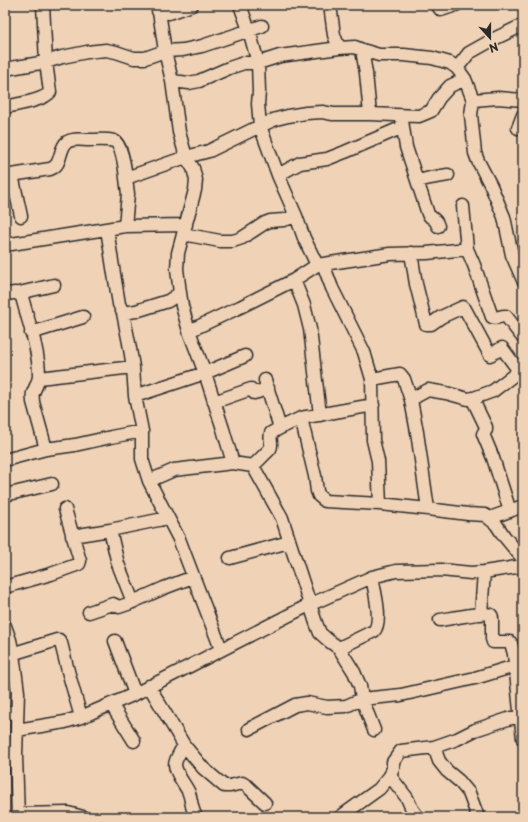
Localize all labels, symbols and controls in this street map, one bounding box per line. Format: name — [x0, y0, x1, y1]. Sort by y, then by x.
north arrow — [470, 18, 510, 58]
text: N — [486, 38, 501, 57]

